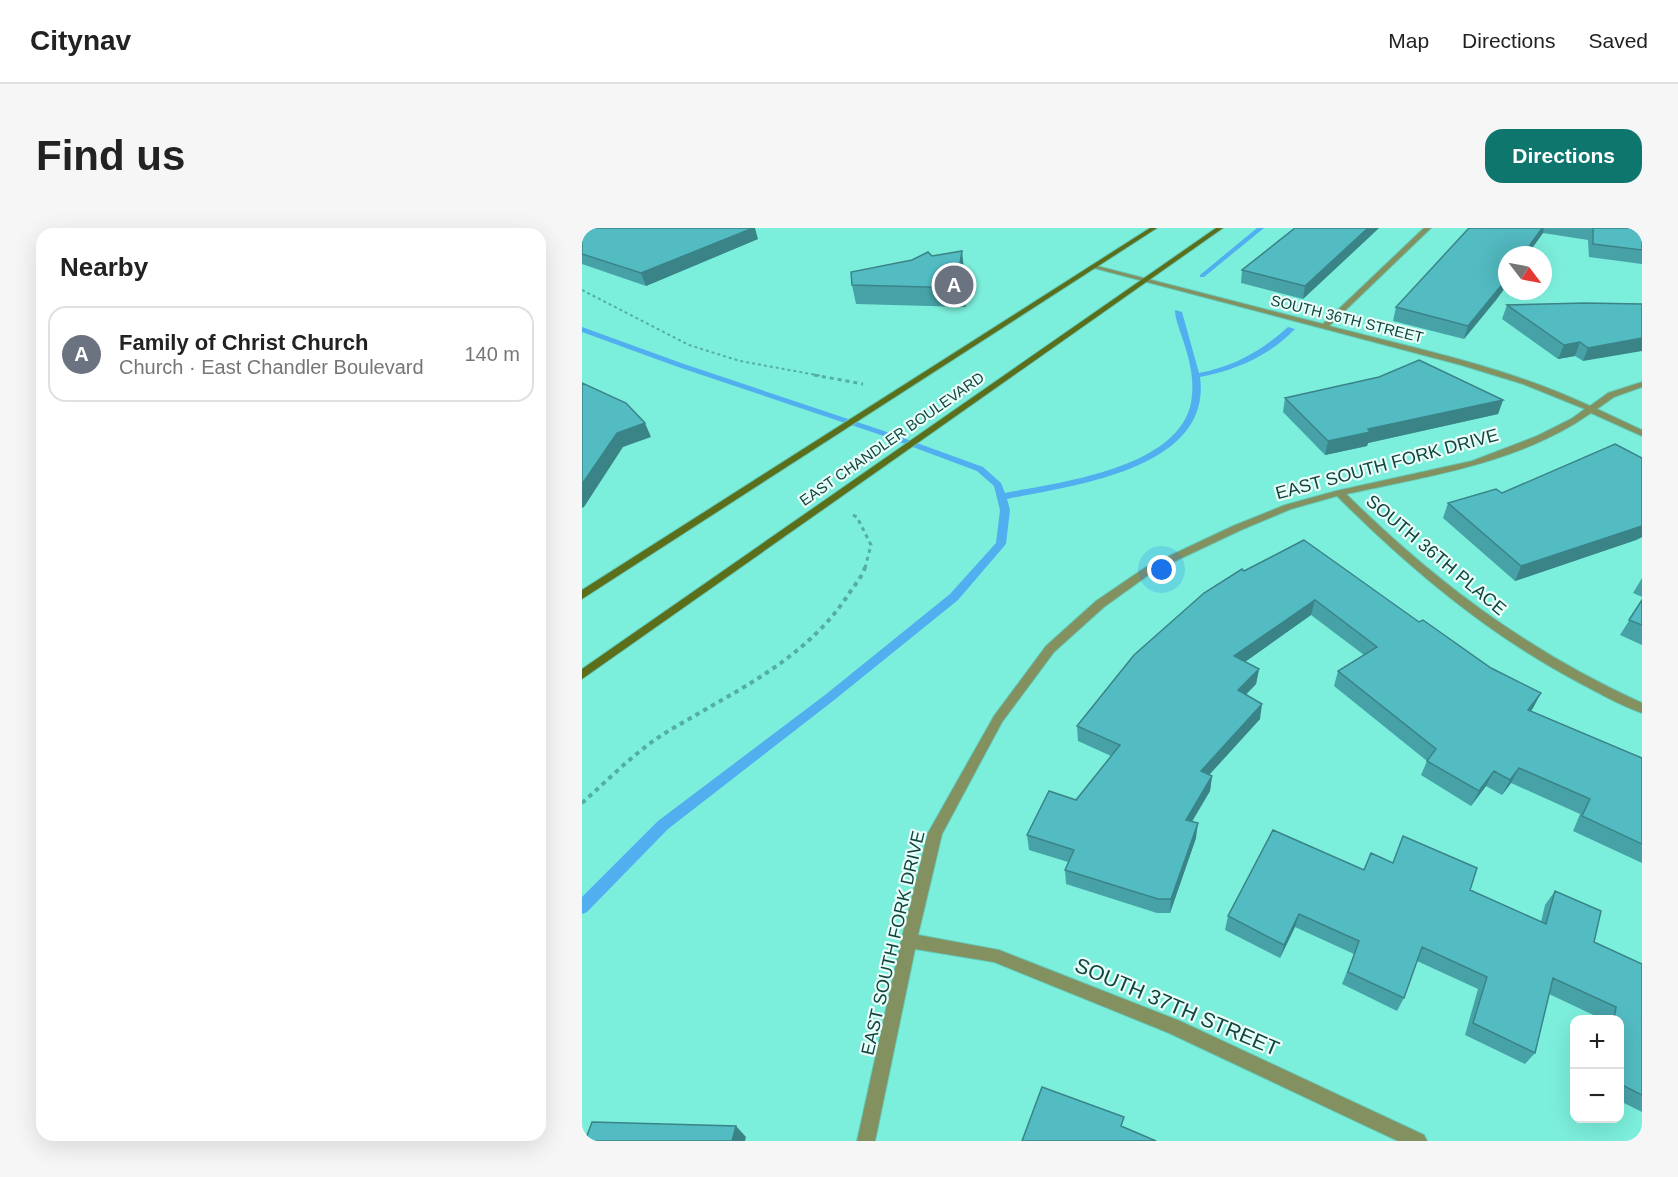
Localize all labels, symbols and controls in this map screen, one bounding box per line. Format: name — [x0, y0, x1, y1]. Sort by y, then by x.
text: Citynav — [30, 25, 131, 56]
text: Map — [1388, 29, 1429, 52]
text: Directions — [1462, 29, 1555, 52]
text: Saved — [1588, 29, 1648, 52]
button: Directions — [1485, 129, 1642, 183]
text: Find us — [36, 132, 185, 179]
north arrow — [1498, 246, 1552, 300]
text: Nearby — [60, 252, 148, 282]
pin: A — [934, 262, 974, 308]
street label: SOUTH 36TH STREET — [1269, 291, 1425, 346]
text: Family of Christ Church — [119, 330, 368, 355]
text: A — [74, 343, 89, 365]
text: 140 m — [464, 343, 520, 365]
text: Church · East Chandler Boulevard — [119, 356, 424, 378]
street label: EAST CHANDLER BOULEVARD — [796, 368, 987, 509]
street label: EAST SOUTH FORK DRIVE — [1273, 425, 1501, 503]
street label: SOUTH 36TH PLACE — [1362, 491, 1510, 619]
your location — [1147, 555, 1176, 584]
street label: EAST SOUTH FORK DRIVE — [857, 829, 929, 1057]
street label: SOUTH 37TH STREET — [1072, 953, 1283, 1060]
map controls — [1570, 1015, 1624, 1123]
button: + — [1570, 1015, 1624, 1069]
button: − — [1570, 1069, 1624, 1123]

